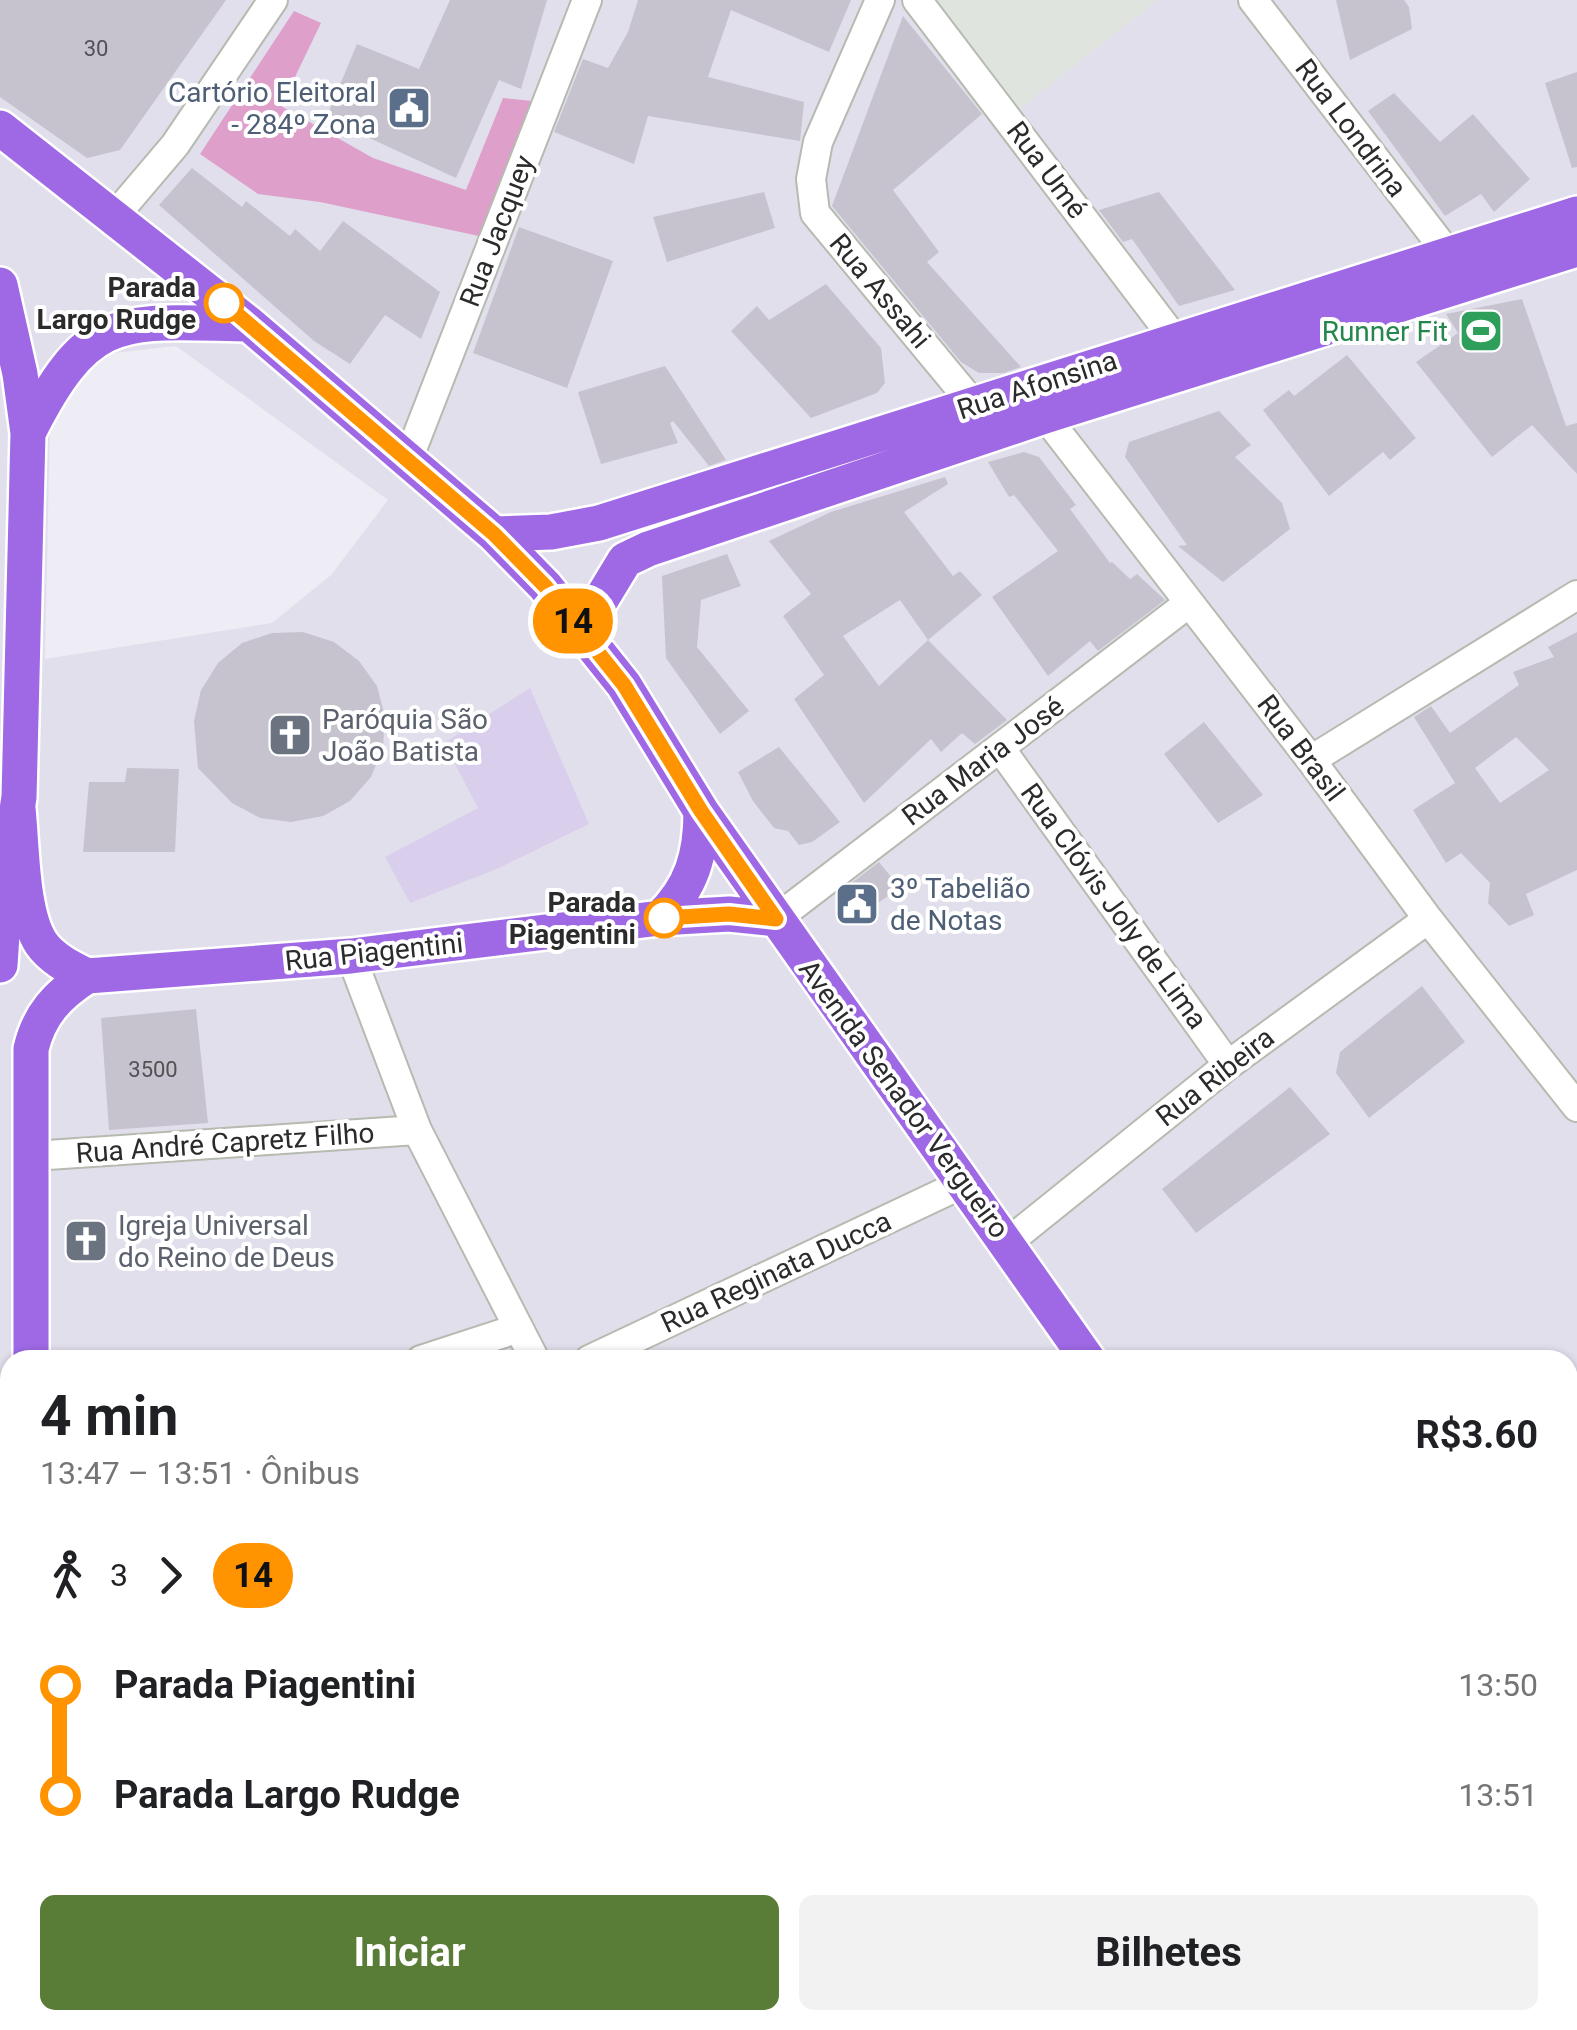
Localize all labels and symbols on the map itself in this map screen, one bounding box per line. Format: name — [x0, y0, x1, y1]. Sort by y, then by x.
house number: 30 — [84, 36, 108, 61]
street label: Rua Londrina — [1288, 53, 1414, 203]
place label: Cartório Eleitoral - 284º Zona — [168, 76, 376, 141]
public building icon: Cartório Eleitoral - 284º Zona — [386, 85, 432, 131]
street label: Rua Umé — [1000, 115, 1094, 225]
street label: Rua Jacquey — [453, 151, 541, 311]
street label: Rua Assahi — [823, 227, 937, 355]
place label: Parada Largo Rudge — [37, 271, 196, 336]
marker: Parada Largo Rudge — [205, 284, 243, 322]
sports icon: Runner Fit — [1458, 308, 1504, 354]
place label: Runner Fit — [1322, 315, 1448, 348]
street label: Rua Afonsina — [953, 344, 1121, 426]
line badge: 14 — [528, 588, 618, 654]
street label: Rua Brasil — [1250, 688, 1352, 808]
street label: Rua Maria José — [896, 690, 1070, 832]
place label: Paróquia São João Batista — [322, 703, 488, 768]
church icon: Paróquia São João Batista — [267, 712, 313, 758]
street label: Rua Clóvis Joly de Lima — [1014, 777, 1214, 1035]
place label: 3º Tabelião de Notas — [890, 872, 1031, 937]
public building icon: 3º Tabelião de Notas — [834, 881, 880, 927]
place label: Parada Piagentini — [509, 886, 636, 951]
marker: Parada Piagentini — [645, 899, 683, 937]
street label: Rua Piagentini — [283, 926, 465, 978]
street label: Avenida Senador Vergueiro — [792, 954, 1016, 1244]
street label: Rua Ribeira — [1149, 1021, 1281, 1133]
house number: 3500 — [128, 1057, 178, 1082]
street label: Rua André Capretz Filho — [75, 1116, 375, 1170]
street label: Rua Reginata Ducca — [656, 1204, 896, 1340]
place label: Igreja Universal do Reino de Deus — [118, 1209, 335, 1274]
church icon: Igreja Universal do Reino de Deus — [63, 1218, 109, 1264]

